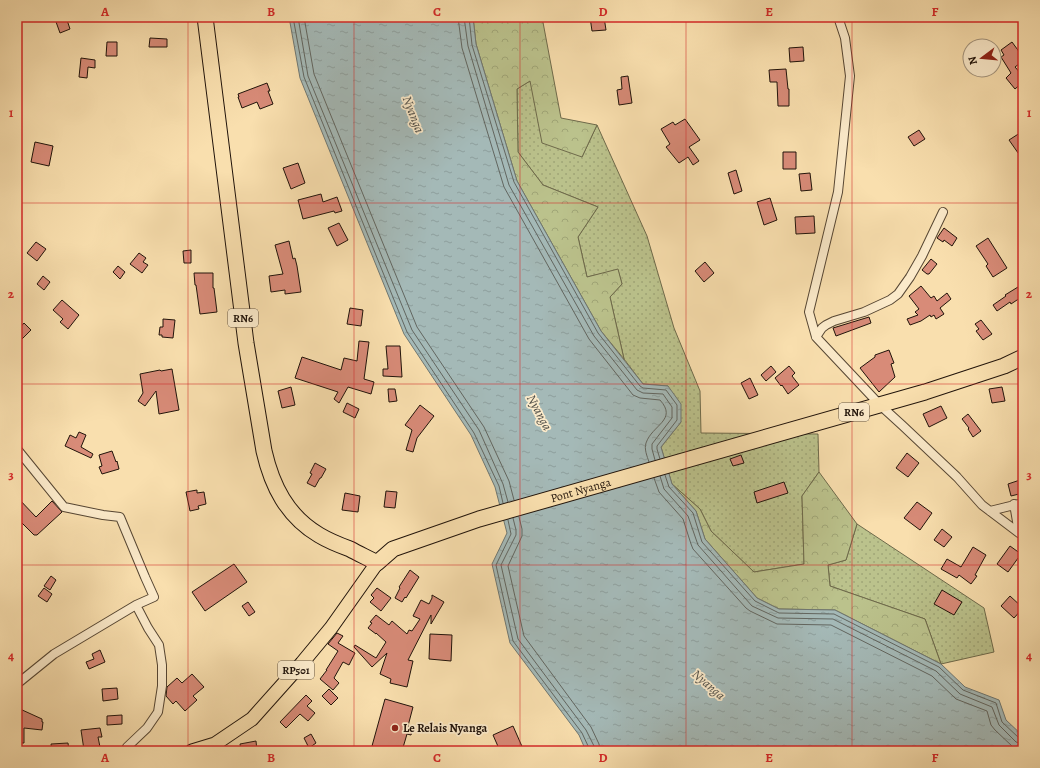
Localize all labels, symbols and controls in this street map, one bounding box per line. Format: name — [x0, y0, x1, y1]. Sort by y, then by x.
text: A — [100, 3, 110, 20]
text: B — [267, 3, 275, 20]
text: C — [433, 3, 441, 20]
text: D — [598, 3, 608, 20]
text: E — [765, 3, 773, 20]
text: F — [932, 3, 939, 20]
north arrow — [962, 38, 1002, 78]
text: N — [965, 55, 981, 67]
water label: Nyanga — [399, 93, 428, 135]
text: 1 — [9, 104, 14, 121]
text: 1 — [1027, 104, 1032, 121]
text: 2 — [8, 285, 15, 302]
text: 2 — [1026, 285, 1033, 302]
road number: RN6 — [228, 309, 258, 327]
water label: Nyanga — [523, 391, 556, 433]
road number: RN6 — [839, 403, 869, 421]
text: 3 — [8, 466, 14, 483]
text: 3 — [1026, 466, 1032, 483]
street label: Pont Nyanga — [549, 474, 613, 506]
text: 4 — [8, 647, 14, 664]
text: 4 — [1026, 647, 1032, 664]
road number: RP501 — [278, 661, 314, 679]
water label: Nyanga — [689, 665, 729, 703]
place label: Le Relais Nyanga — [403, 720, 488, 736]
marker: Le Relais Nyanga — [390, 723, 400, 733]
text: A — [100, 749, 110, 766]
text: B — [267, 749, 275, 766]
text: C — [433, 749, 441, 766]
text: D — [598, 749, 608, 766]
text: E — [765, 749, 773, 766]
text: F — [932, 749, 939, 766]

